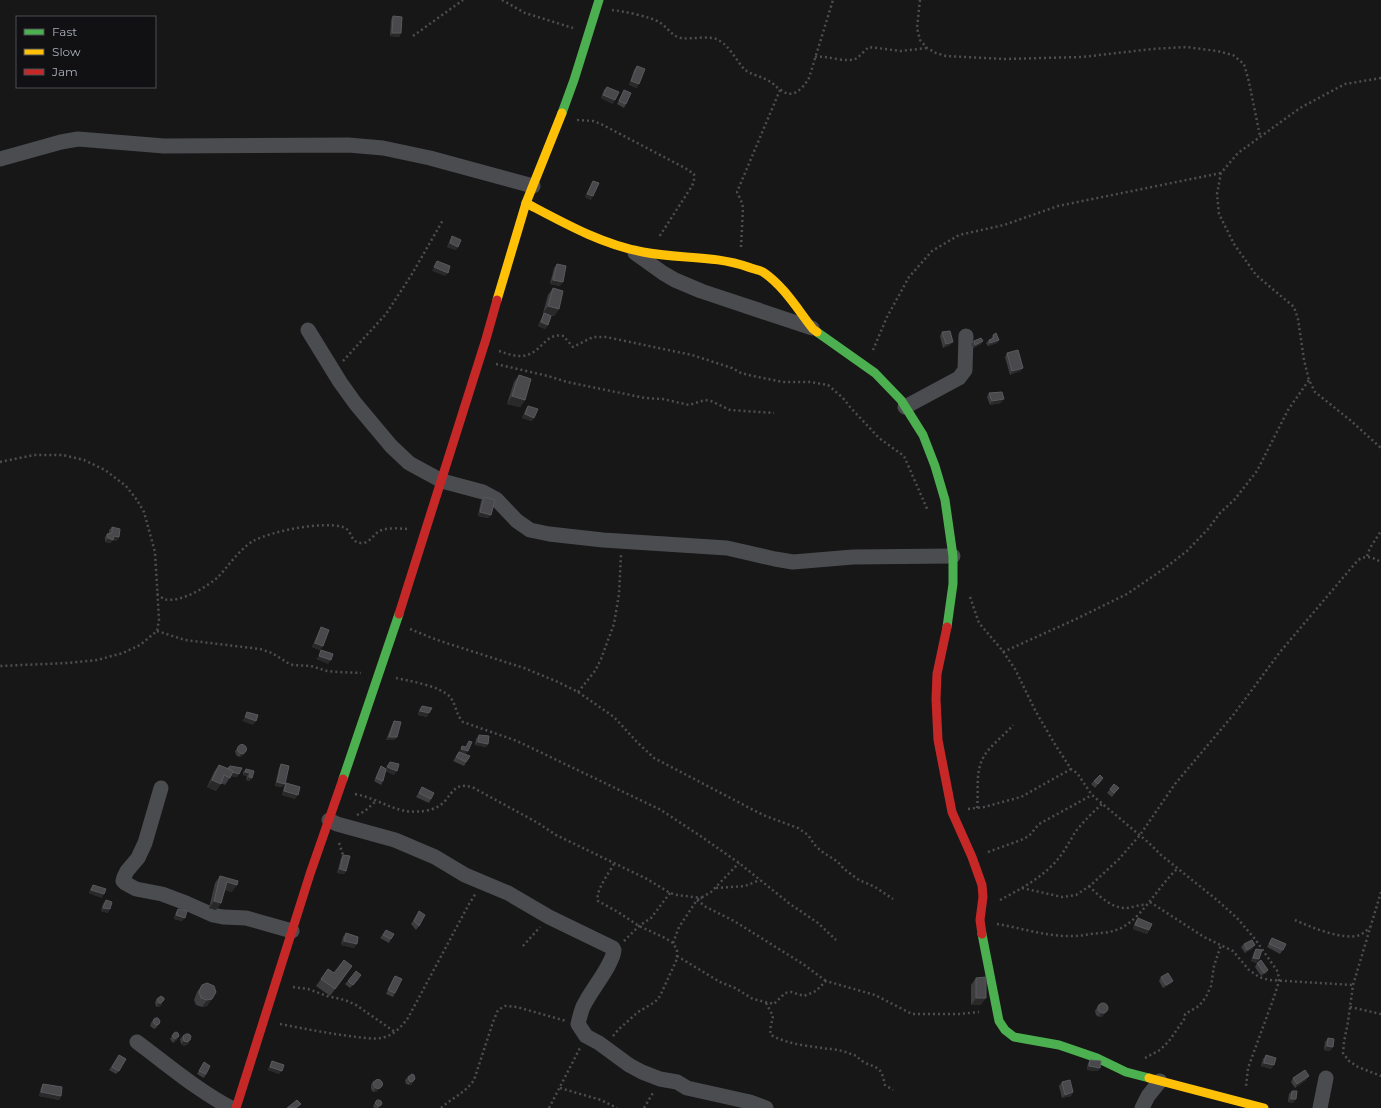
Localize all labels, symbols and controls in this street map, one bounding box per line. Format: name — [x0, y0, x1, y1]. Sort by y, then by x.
legend — [16, 16, 156, 88]
text: Fast — [52, 24, 77, 39]
text: Slow — [52, 44, 81, 59]
text: Jam — [51, 64, 78, 79]

